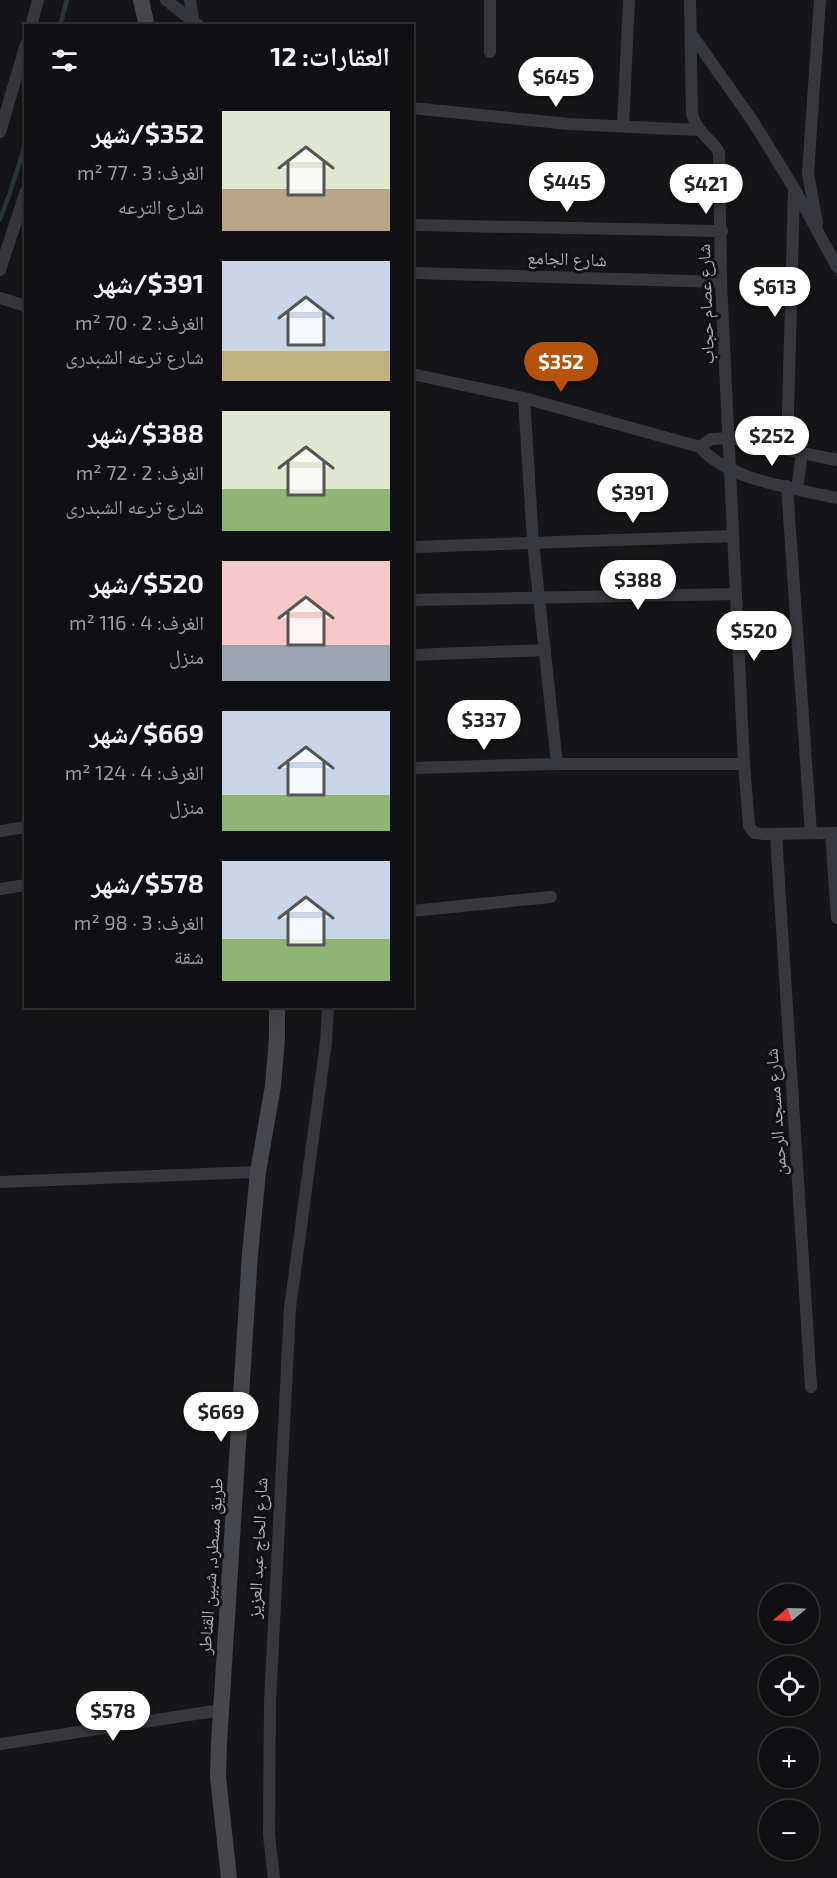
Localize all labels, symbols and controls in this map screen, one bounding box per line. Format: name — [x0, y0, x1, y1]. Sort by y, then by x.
text: العقارات: 12 — [270, 40, 390, 71]
icon: filters — [48, 44, 81, 77]
pin: $645 — [520, 57, 592, 108]
text: $645 — [532, 64, 580, 88]
text: $352/شهر — [92, 117, 204, 148]
icon: home — [270, 135, 342, 207]
text: الغرف: 3 · 77 m² — [77, 160, 204, 184]
pin: $445 — [531, 162, 603, 213]
pin: $421 — [670, 164, 742, 215]
text: $445 — [543, 169, 591, 193]
text: $421 — [684, 171, 728, 195]
text: شارع الترعه — [118, 194, 204, 218]
street label: شارع عصام حجاب — [692, 243, 720, 365]
street label: شارع الجامع — [527, 246, 607, 272]
text: $391/شهر — [94, 267, 204, 298]
pin: $613 — [739, 267, 811, 318]
text: $613 — [753, 274, 797, 298]
icon: home — [270, 285, 342, 357]
text: الغرف: 2 · 70 m² — [75, 310, 204, 334]
pin: $352 — [525, 342, 597, 393]
text: شارع ترعه الشبدرى — [65, 344, 204, 368]
text: $352 — [538, 349, 584, 373]
pin: $252 — [736, 416, 808, 467]
text: $388/شهر — [89, 417, 204, 448]
text: $252 — [749, 423, 795, 447]
icon: home — [270, 435, 342, 507]
text: الغرف: 2 · 72 m² — [76, 460, 204, 484]
pin: $391 — [597, 473, 669, 524]
text: $391 — [611, 480, 655, 504]
text: شارع ترعه الشبدرى — [65, 494, 204, 518]
pin: $388 — [602, 560, 674, 611]
text: $520/شهر — [90, 567, 204, 598]
text: $388 — [614, 567, 662, 591]
icon: home — [270, 585, 342, 657]
text: الغرف: 4 · 116 m² — [69, 610, 204, 634]
pin: $520 — [718, 611, 790, 662]
text: $520 — [731, 618, 777, 642]
text: منزل — [169, 644, 204, 668]
pin: $337 — [448, 700, 520, 751]
text: $337 — [462, 707, 506, 731]
text: $669/شهر — [90, 717, 204, 748]
icon: home — [270, 735, 342, 807]
text: الغرف: 4 · 124 m² — [65, 760, 204, 784]
text: منزل — [169, 794, 204, 818]
text: $578/شهر — [91, 867, 204, 898]
icon: home — [270, 885, 342, 957]
text: الغرف: 3 · 98 m² — [74, 910, 204, 934]
text: شقة — [174, 944, 204, 968]
street label: شارع مسجد الرحمن — [760, 1048, 791, 1177]
pin: $669 — [185, 1392, 257, 1443]
text: $669 — [198, 1399, 245, 1423]
street label: طريق مسطرد, شبين القناطر — [193, 1477, 228, 1656]
street label: شارع الحاج عبد العزيز — [242, 1477, 274, 1620]
north arrow — [759, 1584, 819, 1644]
map controls — [759, 1584, 819, 1860]
button: locate — [759, 1656, 819, 1716]
pin: $578 — [77, 1691, 149, 1742]
text: $578 — [90, 1698, 136, 1722]
button: + — [759, 1728, 819, 1788]
button: − — [759, 1800, 819, 1860]

